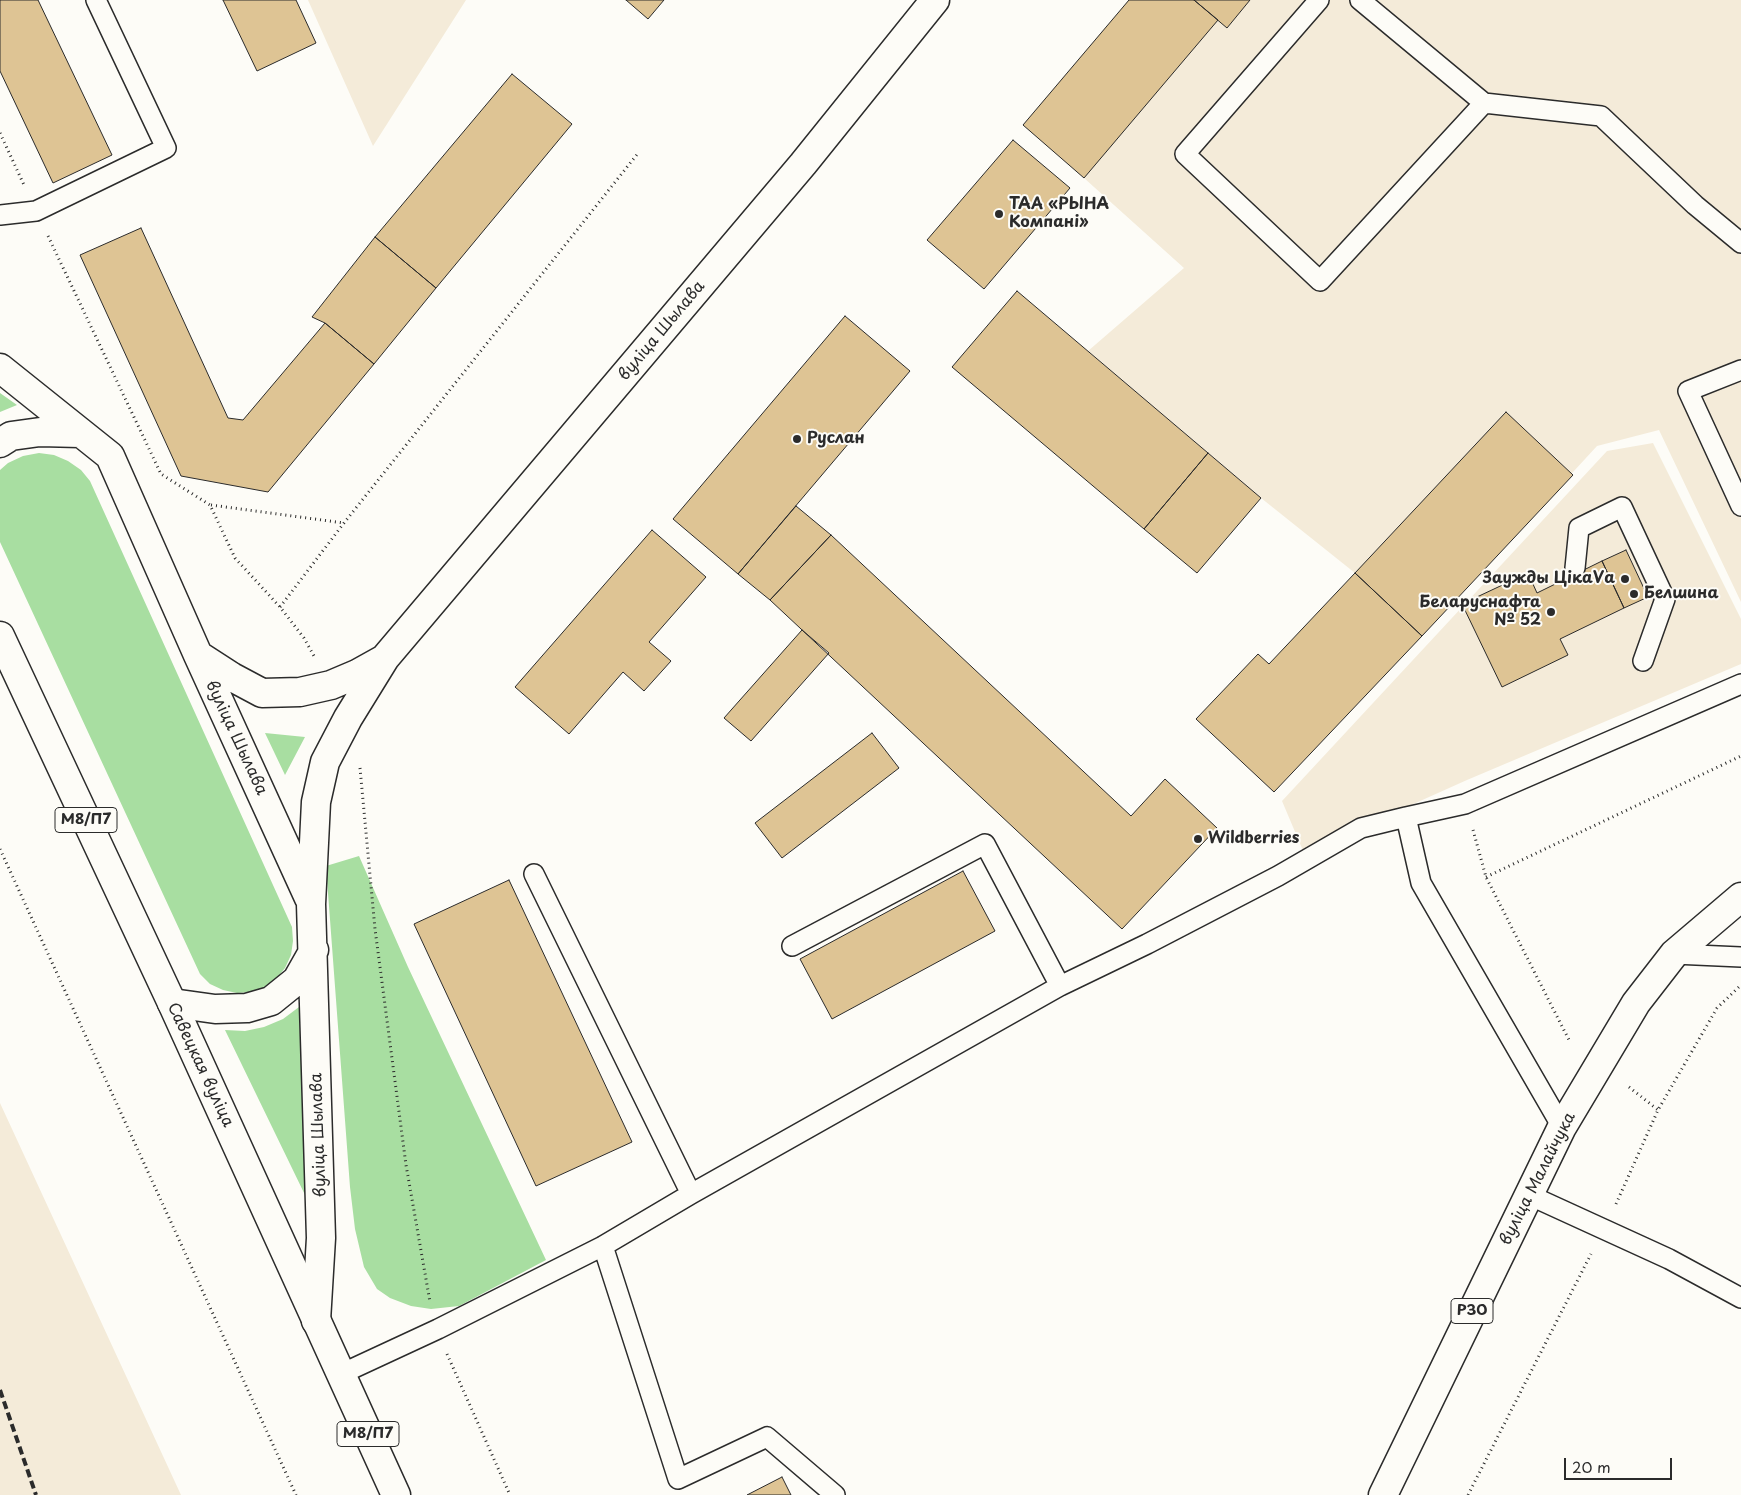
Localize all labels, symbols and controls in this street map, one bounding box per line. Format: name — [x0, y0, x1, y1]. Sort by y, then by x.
place label: ТАА «РЫНА Компані» — [1009, 195, 1109, 233]
marker: ТАА «РЫНА Компані» — [993, 208, 1005, 220]
street label: вуліца Шылава — [615, 277, 709, 385]
place label: Руслан — [807, 429, 864, 449]
marker: Руслан — [791, 433, 803, 445]
place label: Заужды ЦікаVа — [1483, 569, 1615, 589]
marker: Заужды ЦікаVа — [1619, 573, 1631, 585]
place label: Белшина — [1644, 584, 1719, 604]
marker: Белшина — [1628, 588, 1640, 600]
place label: Беларуснафта № 52 — [1420, 593, 1541, 631]
marker: Беларуснафта № 52 — [1545, 606, 1557, 618]
street label: вуліца Шылава — [201, 678, 271, 798]
road number: М8/П7 — [55, 808, 117, 832]
place label: Wildberries — [1208, 829, 1299, 849]
marker: Wildberries — [1192, 833, 1204, 845]
street label: Савецкая вуліца — [163, 1000, 237, 1130]
street label: вуліца Шылава — [307, 1073, 331, 1197]
street label: вуліца Малайчука — [1496, 1109, 1580, 1249]
road number: Р30 — [1451, 1298, 1493, 1324]
road number: М8/П7 — [337, 1422, 399, 1446]
scale bar — [1566, 1448, 1674, 1480]
text: 20 m — [1572, 1455, 1611, 1478]

